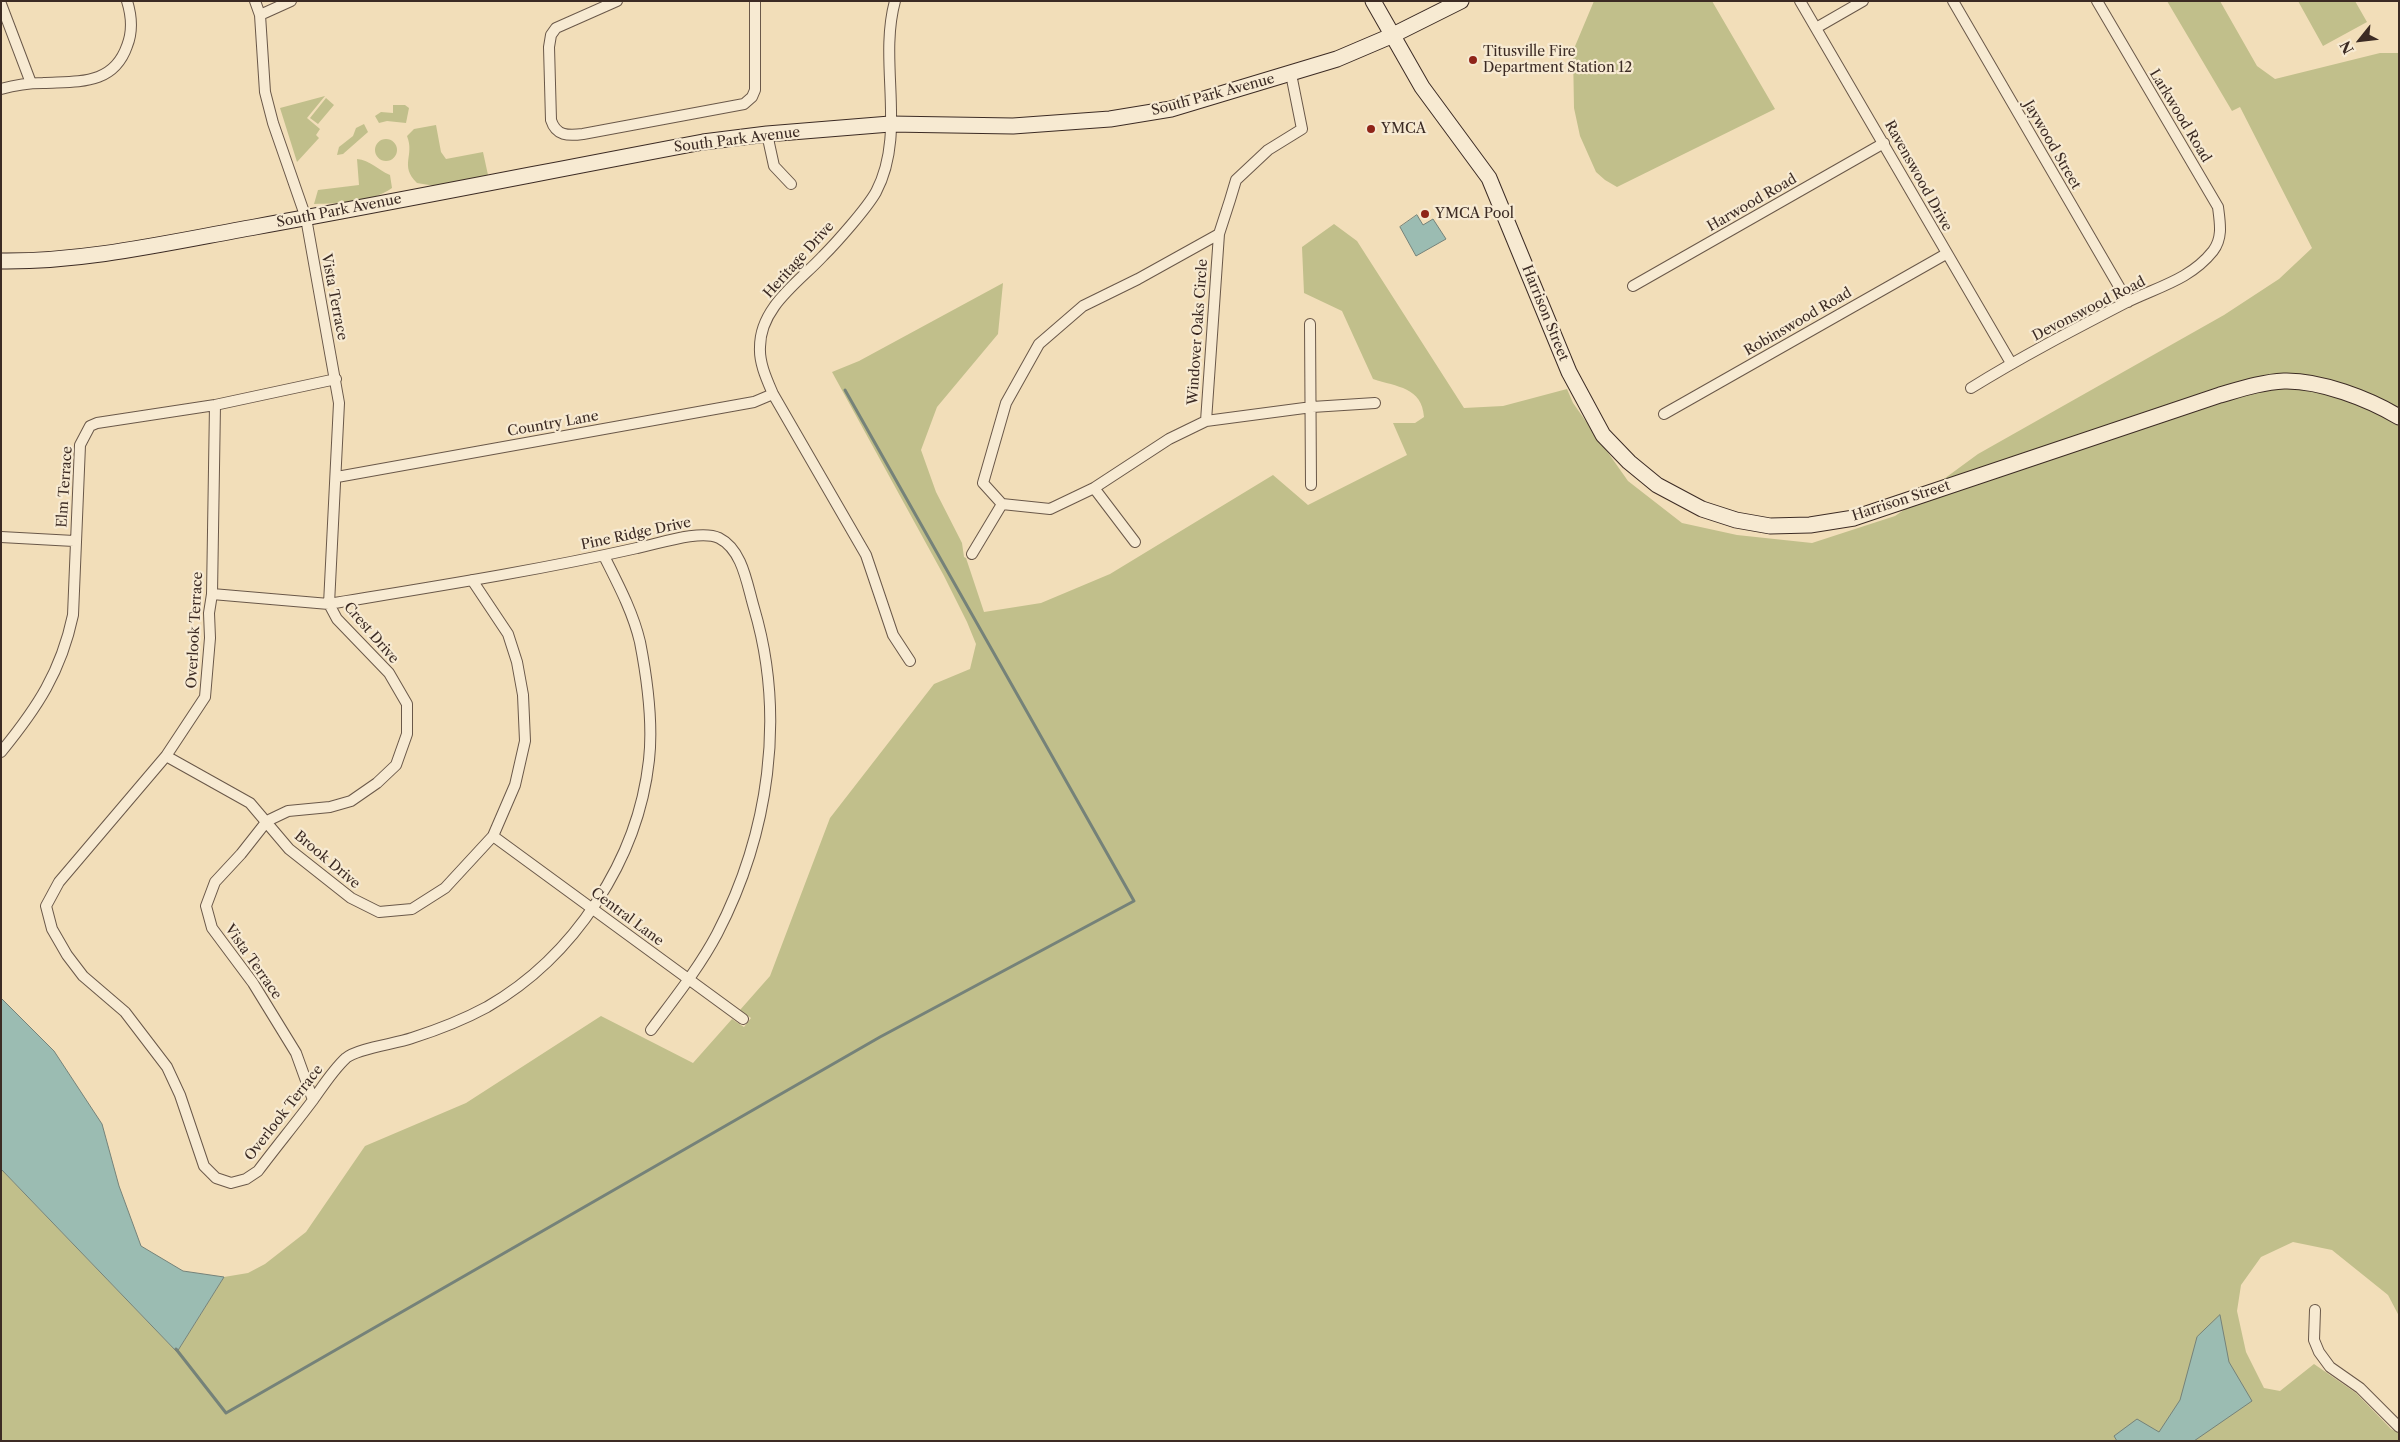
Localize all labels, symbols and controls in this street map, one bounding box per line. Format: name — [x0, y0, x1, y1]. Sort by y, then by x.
north arrow — [2335, 15, 2385, 65]
text: N — [2336, 38, 2358, 57]
place label: Titusville Fire Department Station 12 — [1483, 44, 1632, 76]
marker: Titusville Fire Department Station 12 — [1467, 54, 1479, 66]
street label: Larkwood Road — [2146, 66, 2214, 166]
street label: South Park Avenue — [1150, 70, 1276, 120]
street label: Jaywood Street — [2020, 98, 2084, 192]
street label: Ravenswood Drive — [1881, 118, 1955, 234]
place label: YMCA — [1381, 121, 1426, 137]
marker: YMCA — [1365, 123, 1377, 135]
street label: South Park Avenue — [673, 124, 801, 156]
street label: Harwood Road — [1704, 171, 1800, 235]
street label: South Park Avenue — [275, 191, 403, 231]
place label: YMCA Pool — [1435, 206, 1514, 222]
marker: YMCA Pool — [1419, 208, 1431, 220]
street label: Heritage Drive — [760, 218, 838, 302]
street label: Vista Terrace — [317, 252, 351, 342]
street label: Windover Oaks Circle — [1185, 258, 1211, 406]
street label: Harrison Street — [1518, 262, 1572, 364]
street label: Devonswood Road — [2030, 273, 2148, 345]
street label: Robinswood Road — [1741, 284, 1855, 360]
street label: Country Lane — [506, 408, 600, 440]
street label: Elm Terrace — [54, 446, 76, 528]
street label: Harrison Street — [1850, 477, 1952, 525]
street label: Pine Ridge Drive — [579, 514, 693, 554]
street label: Overlook Terrace — [184, 571, 206, 689]
street label: Crest Drive — [340, 599, 402, 667]
street label: Brook Drive — [291, 828, 363, 892]
street label: Central Lane — [587, 884, 667, 950]
street label: Vista Terrace — [221, 921, 285, 1003]
street label: Overlook Terrace — [241, 1062, 327, 1164]

